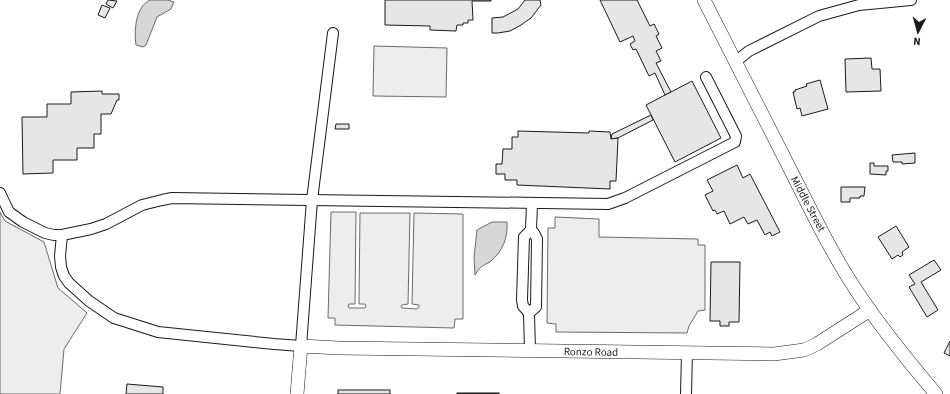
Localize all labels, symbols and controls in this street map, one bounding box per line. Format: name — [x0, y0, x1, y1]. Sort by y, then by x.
north arrow — [898, 12, 938, 52]
text: N — [913, 34, 921, 49]
street label: Middle Street — [787, 174, 829, 235]
street label: Ronzo Road — [564, 344, 618, 360]

